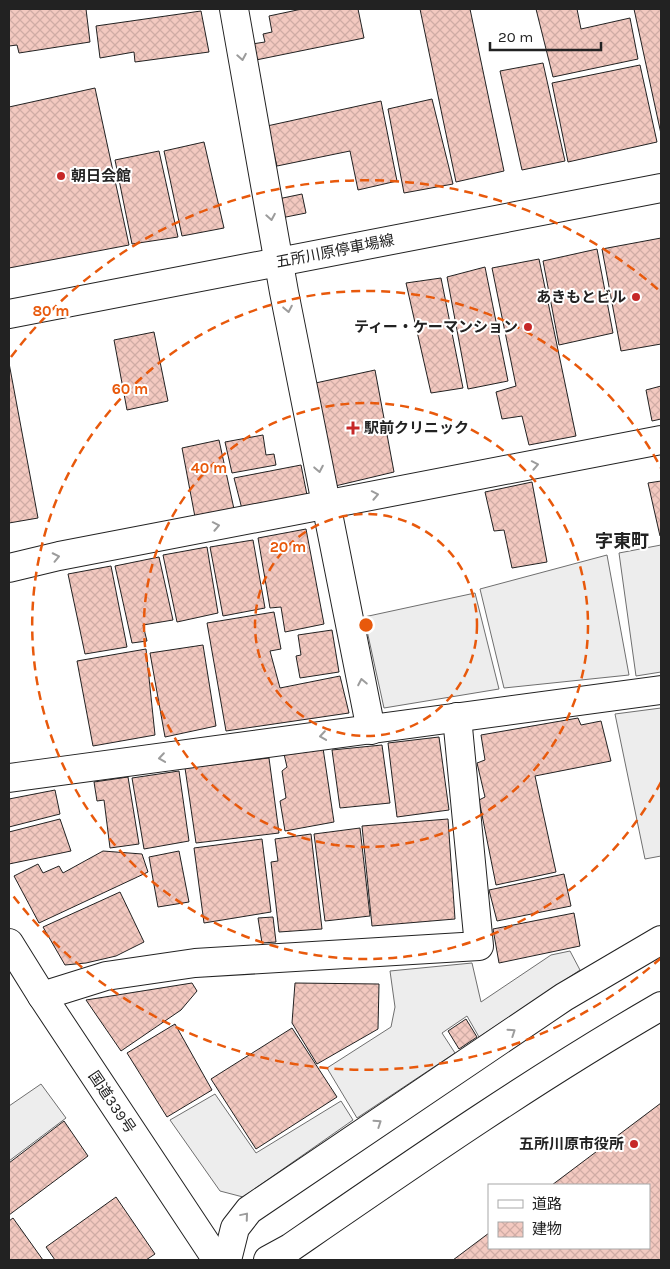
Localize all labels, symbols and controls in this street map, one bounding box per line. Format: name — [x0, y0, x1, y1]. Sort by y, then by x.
scale bar — [490, 20, 601, 52]
text: 20 m — [498, 28, 533, 46]
one-way arrow — [237, 52, 247, 61]
place label: 朝日会館 — [71, 167, 131, 185]
marker: 朝日会館 — [55, 170, 67, 182]
one-way arrow — [265, 212, 275, 221]
street label: 五所川原停車場線 — [274, 231, 396, 271]
place label: あきもとビル — [536, 288, 626, 306]
marker: あきもとビル — [630, 291, 642, 303]
text: 80 m — [32, 302, 70, 320]
one-way arrow — [282, 305, 292, 314]
place label: ティー・ケーマンション — [354, 318, 518, 336]
marker: ティー・ケーマンション — [522, 321, 534, 333]
text: 60 m — [112, 380, 148, 398]
place label: 駅前クリニック — [364, 419, 469, 437]
marker: 駅前クリニック — [346, 421, 360, 435]
text: 40 m — [191, 459, 227, 477]
one-way arrow — [531, 460, 539, 470]
one-way arrow — [313, 464, 324, 473]
one-way arrow — [371, 490, 380, 501]
one-way arrow — [211, 521, 220, 532]
district label: 字東町 — [595, 530, 649, 552]
text: 20 m — [270, 538, 306, 556]
one-way arrow — [52, 552, 61, 563]
centre of rings — [357, 616, 375, 634]
one-way arrow — [357, 678, 367, 687]
one-way arrow — [319, 731, 327, 741]
one-way arrow — [158, 752, 166, 763]
one-way arrow — [506, 1029, 516, 1038]
street label: 国道339号 — [85, 1067, 139, 1137]
one-way arrow — [372, 1120, 381, 1129]
place label: 五所川原市役所 — [519, 1135, 624, 1153]
marker: 五所川原市役所 — [628, 1138, 640, 1150]
legend — [488, 1184, 650, 1249]
text: 道路 — [532, 1195, 562, 1213]
one-way arrow — [239, 1213, 248, 1222]
text: 建物 — [532, 1220, 562, 1238]

